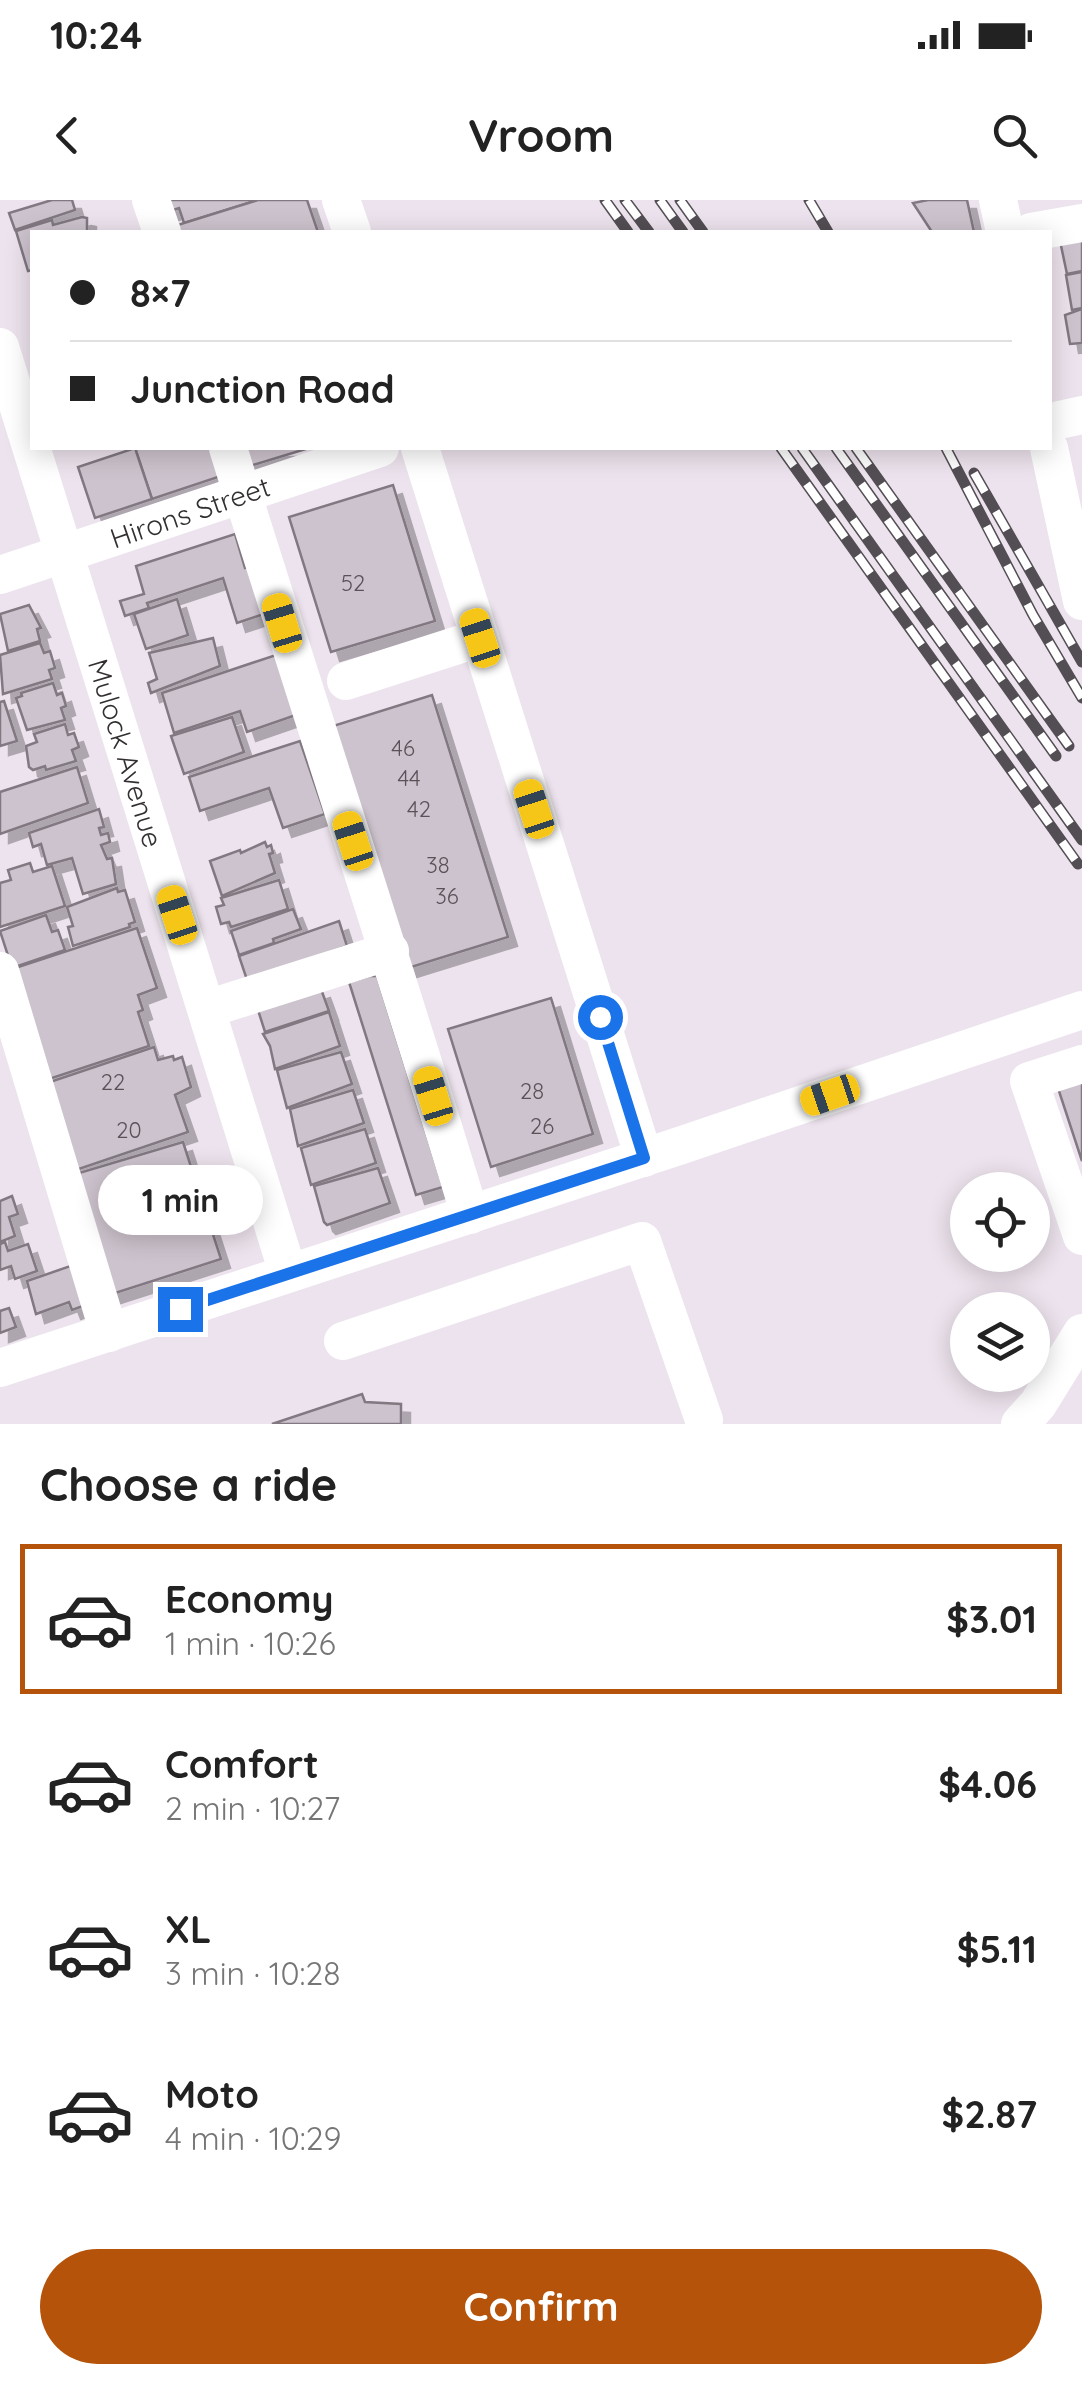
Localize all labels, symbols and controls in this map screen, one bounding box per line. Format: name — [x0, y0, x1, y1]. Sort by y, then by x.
text: 10:24 — [50, 11, 142, 59]
text: Vroom — [468, 107, 614, 163]
icon: back — [40, 108, 95, 163]
icon: search — [987, 108, 1042, 163]
text: 8×7 — [130, 269, 191, 317]
text: Junction Road — [130, 365, 395, 413]
street label: Hirons Street — [105, 468, 275, 556]
house number: 52 — [341, 569, 365, 597]
car — [259, 590, 305, 656]
car — [456, 605, 504, 671]
street label: Mulock Avenue — [81, 655, 171, 851]
house number: 46 — [391, 734, 415, 762]
house number: 44 — [397, 764, 421, 792]
car — [510, 776, 558, 842]
house number: 42 — [407, 795, 431, 823]
car — [329, 808, 377, 874]
house number: 38 — [426, 851, 450, 879]
car — [153, 882, 201, 948]
house number: 36 — [435, 882, 459, 910]
route start — [578, 995, 623, 1040]
car — [410, 1063, 456, 1129]
house number: 22 — [101, 1068, 125, 1096]
car — [797, 1071, 863, 1119]
house number: 28 — [520, 1077, 544, 1105]
house number: 26 — [530, 1112, 554, 1140]
house number: 20 — [116, 1116, 142, 1144]
callout: 1 min — [98, 1164, 262, 1234]
map controls — [950, 1172, 1050, 1392]
button: locate — [950, 1172, 1050, 1272]
text: 1 min — [142, 1180, 219, 1220]
route end — [158, 1287, 203, 1332]
button: layers — [950, 1292, 1050, 1392]
text: Choose a ride — [40, 1456, 337, 1512]
icon: car — [45, 1574, 135, 1664]
text: Economy — [165, 1575, 334, 1623]
text: $3.01 — [946, 1595, 1037, 1643]
text: 1 min · 10:26 — [165, 1623, 336, 1663]
icon: car — [45, 1739, 135, 1829]
text: Comfort — [165, 1740, 319, 1788]
text: $4.06 — [938, 1760, 1037, 1808]
text: 2 min · 10:27 — [165, 1788, 340, 1828]
icon: car — [45, 1904, 135, 1994]
text: XL — [165, 1905, 211, 1953]
text: $5.11 — [957, 1925, 1037, 1973]
text: 3 min · 10:28 — [165, 1953, 341, 1993]
icon: car — [45, 2069, 135, 2159]
text: Moto — [165, 2070, 259, 2118]
text: $2.87 — [942, 2090, 1037, 2138]
text: 4 min · 10:29 — [165, 2118, 341, 2158]
button: Confirm — [40, 2249, 1042, 2364]

